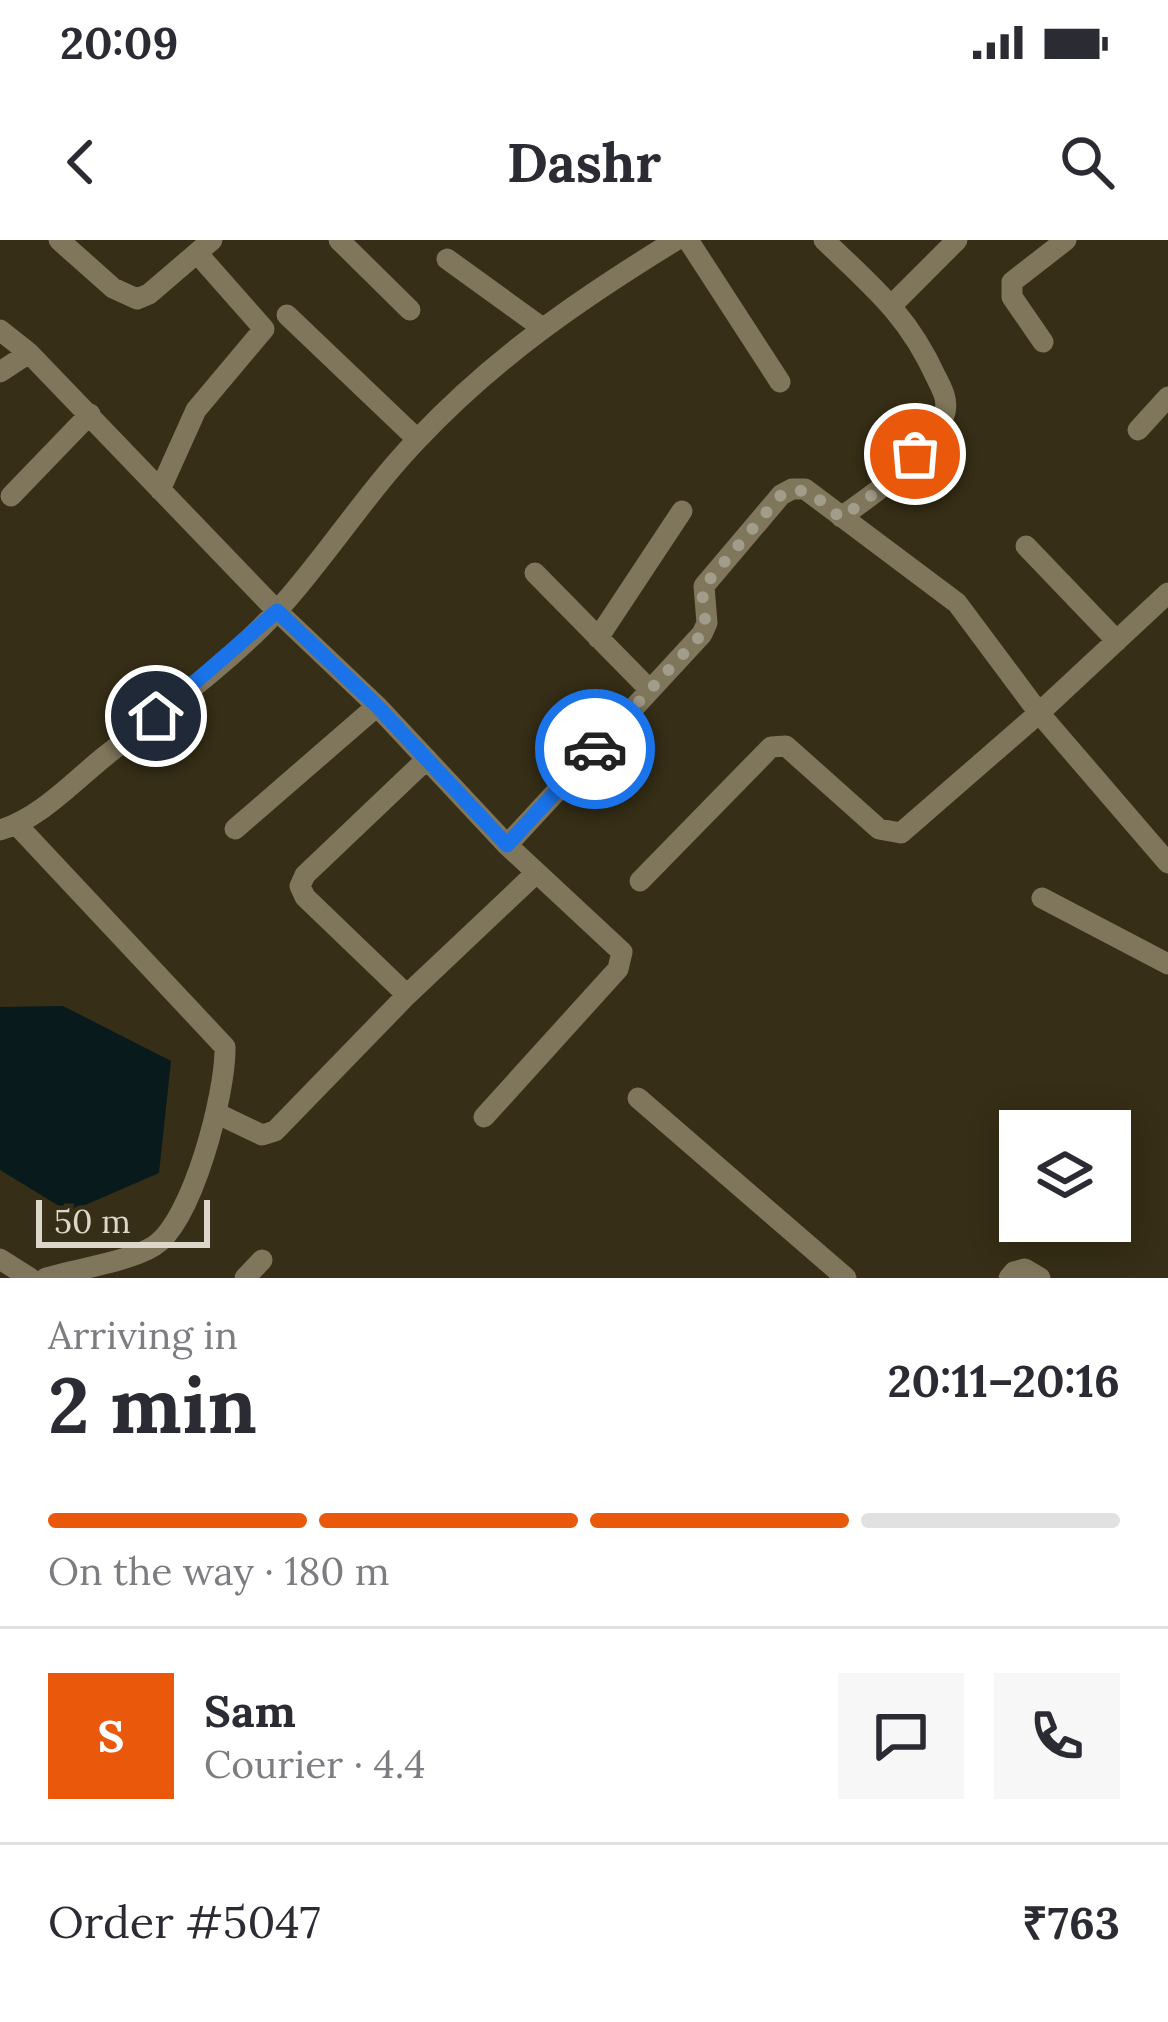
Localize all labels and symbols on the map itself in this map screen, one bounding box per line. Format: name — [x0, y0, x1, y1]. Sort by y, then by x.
pin — [864, 403, 966, 505]
pin — [105, 665, 207, 767]
courier — [535, 689, 655, 809]
scale bar — [36, 1194, 210, 1247]

